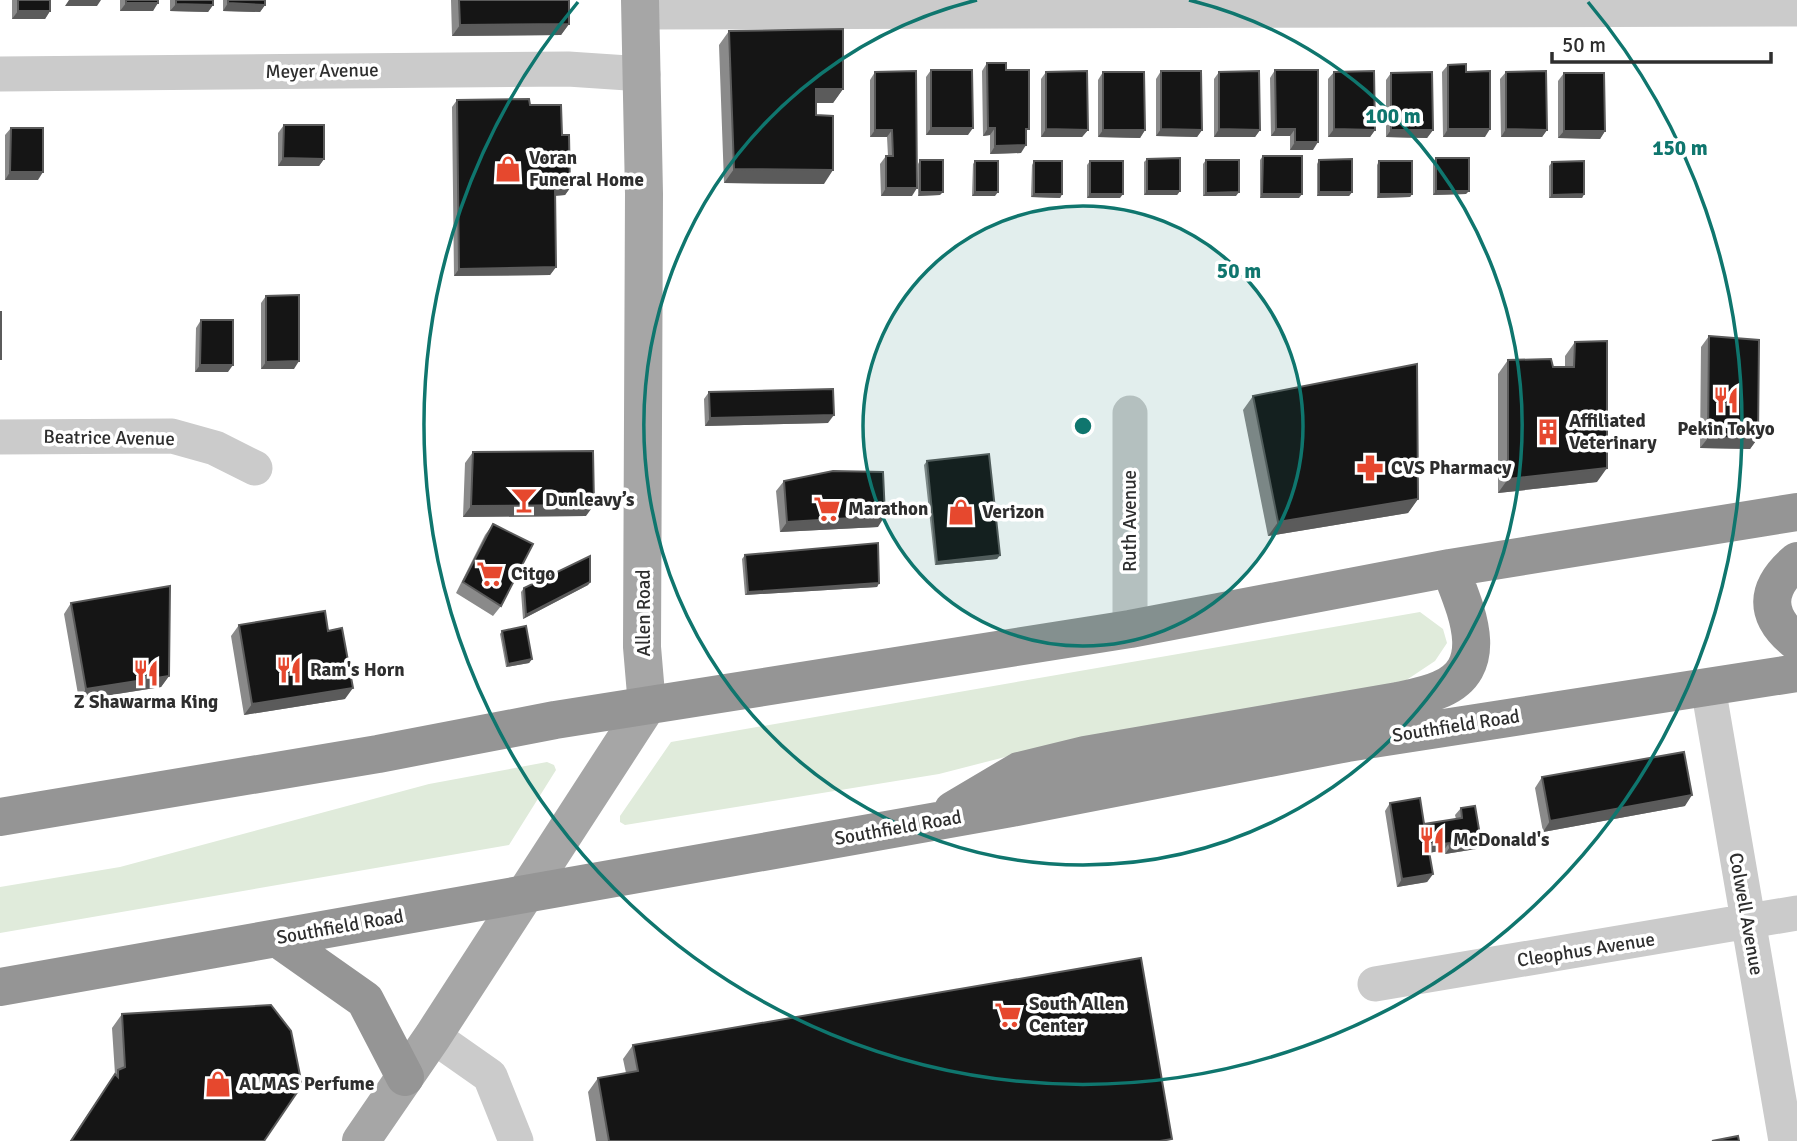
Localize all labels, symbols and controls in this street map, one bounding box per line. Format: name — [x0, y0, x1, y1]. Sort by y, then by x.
scale bar — [1552, 21, 1771, 65]
text: 50 m — [1562, 32, 1606, 58]
street label: Meyer Avenue — [265, 58, 379, 84]
text: 100 m — [1365, 103, 1421, 129]
text: 150 m — [1652, 135, 1708, 161]
place label: Voran Funeral Home — [529, 146, 644, 192]
shop icon: Voran Funeral Home — [493, 154, 523, 184]
text: 50 m — [1217, 258, 1261, 284]
restaurant icon: Pekin Tokyo — [1711, 385, 1741, 415]
place label: Affiliated Veterinary — [1569, 409, 1657, 455]
centre of rings — [1071, 414, 1095, 438]
building icon: Affiliated Veterinary — [1533, 417, 1563, 447]
place label: Pekin Tokyo — [1677, 417, 1775, 441]
street label: Beatrice Avenue — [43, 425, 175, 451]
pharmacy icon: CVS Pharmacy — [1355, 453, 1385, 483]
place label: CVS Pharmacy — [1391, 456, 1512, 480]
street label: Ruth Avenue — [1118, 470, 1142, 572]
bar icon: Dunleavy’s — [509, 485, 539, 515]
place label: Dunleavy’s — [545, 488, 634, 512]
supermarket icon: Marathon — [812, 494, 842, 524]
place label: Marathon — [848, 497, 928, 521]
shop icon: Verizon — [946, 497, 976, 527]
place label: Verizon — [982, 500, 1044, 524]
supermarket icon: Citgo — [475, 559, 505, 589]
place label: Citgo — [511, 562, 555, 586]
street label: Allen Road — [632, 570, 656, 656]
restaurant icon: Ram's Horn — [274, 655, 304, 685]
restaurant icon: Z Shawarma King — [131, 658, 161, 688]
place label: Ram's Horn — [310, 658, 405, 682]
place label: Z Shawarma King — [74, 690, 218, 714]
street label: Southfield Road — [1391, 704, 1521, 748]
street label: Southfield Road — [833, 805, 963, 851]
restaurant icon: McDonald's — [1417, 825, 1447, 855]
place label: McDonald's — [1453, 828, 1549, 852]
street label: Colwell Avenue — [1723, 851, 1769, 977]
street label: Southfield Road — [275, 904, 405, 950]
street label: Cleophus Avenue — [1515, 927, 1657, 973]
place label: South Allen Center — [1029, 992, 1125, 1038]
supermarket icon: South Allen Center — [993, 1000, 1023, 1030]
shop icon: ALMAS Perfume — [203, 1069, 233, 1099]
place label: ALMAS Perfume — [239, 1072, 374, 1096]

